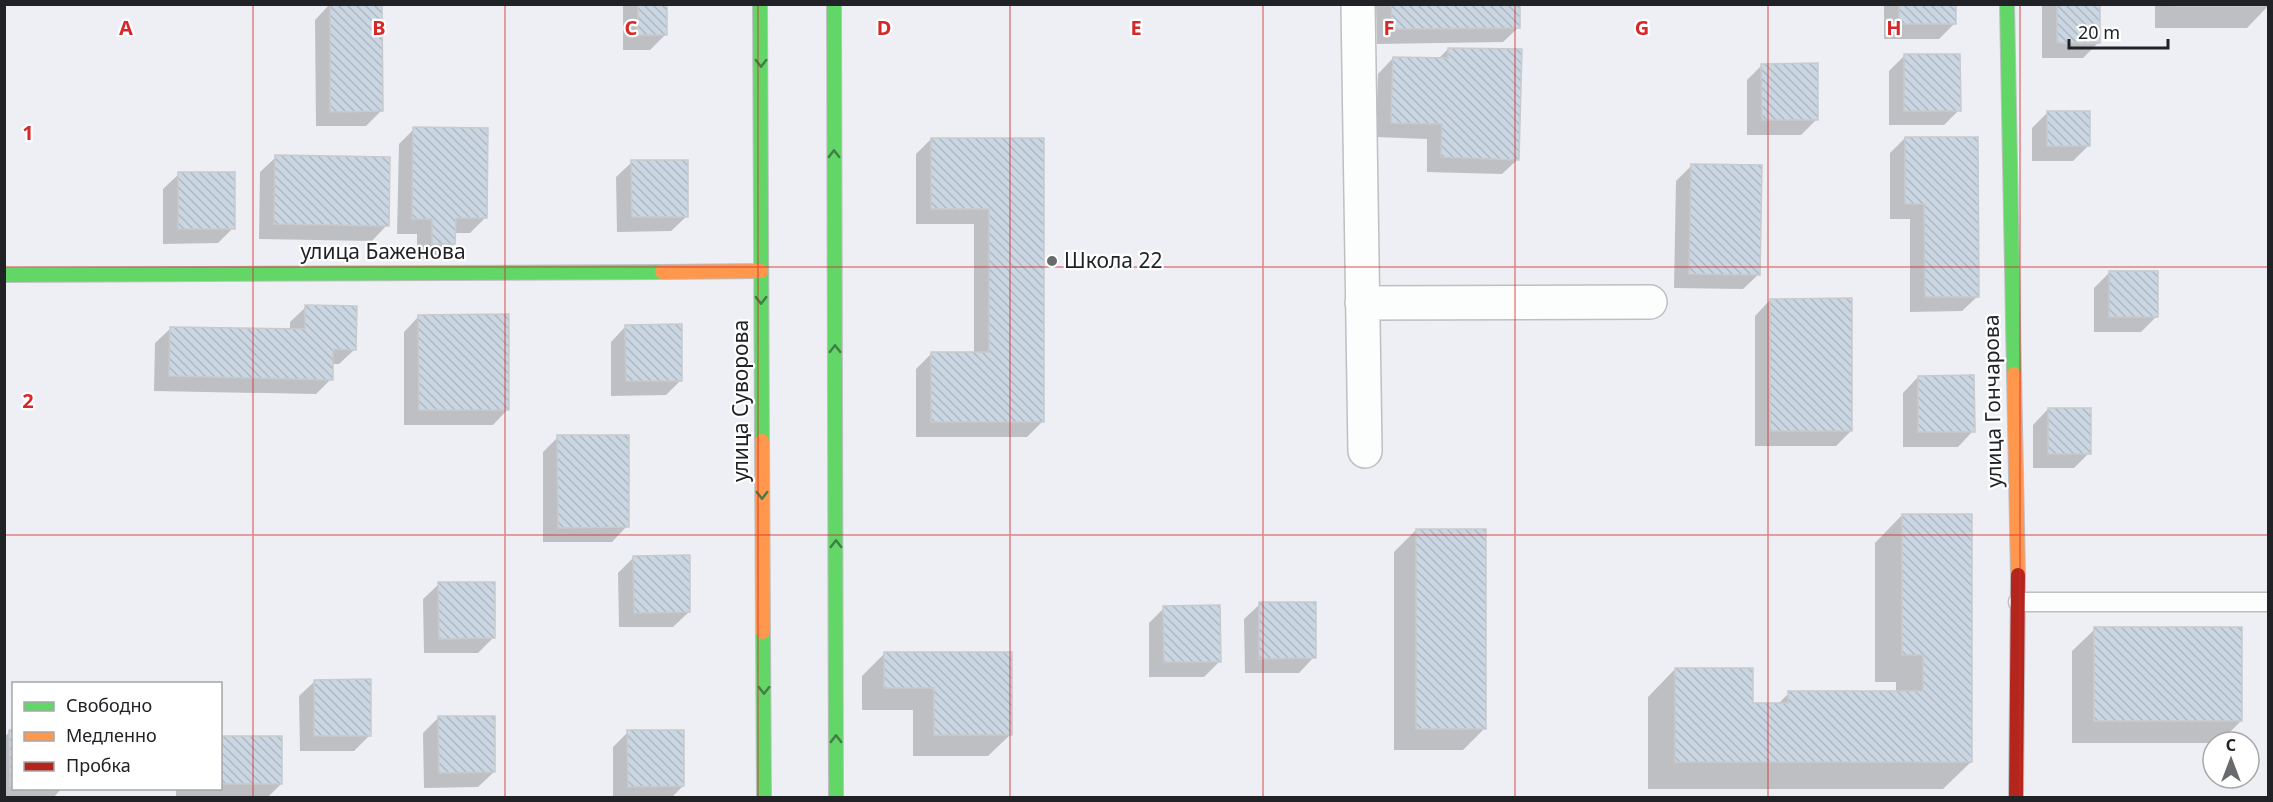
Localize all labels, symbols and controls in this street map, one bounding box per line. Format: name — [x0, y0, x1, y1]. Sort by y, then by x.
scale bar — [2069, 12, 2168, 50]
text: A — [119, 14, 133, 41]
text: B — [372, 14, 386, 41]
text: C — [625, 14, 638, 41]
text: D — [877, 14, 891, 41]
text: E — [1130, 14, 1142, 41]
text: F — [1384, 14, 1394, 41]
text: G — [1635, 14, 1649, 41]
text: H — [1886, 14, 1902, 41]
text: 20 m — [2078, 20, 2120, 44]
one-way arrow — [755, 58, 767, 67]
text: 1 — [22, 119, 34, 146]
one-way arrow — [828, 150, 841, 159]
street label: улица Баженова — [300, 237, 466, 265]
place label: Школа 22 — [1064, 246, 1162, 274]
marker: Школа 22 — [1045, 254, 1059, 268]
one-way arrow — [755, 295, 767, 304]
street label: улица Гончарова — [1976, 314, 2008, 488]
street label: улица Суворова — [726, 320, 754, 482]
one-way arrow — [829, 345, 841, 354]
text: 2 — [22, 387, 34, 414]
one-way arrow — [756, 490, 768, 499]
one-way arrow — [830, 540, 842, 549]
legend — [12, 682, 222, 790]
one-way arrow — [758, 685, 770, 694]
text: Свободно — [66, 693, 152, 717]
text: Медленно — [66, 723, 157, 747]
north arrow — [2201, 730, 2261, 790]
text: С — [2226, 734, 2236, 756]
one-way arrow — [830, 735, 842, 744]
text: Пробка — [66, 753, 131, 777]

